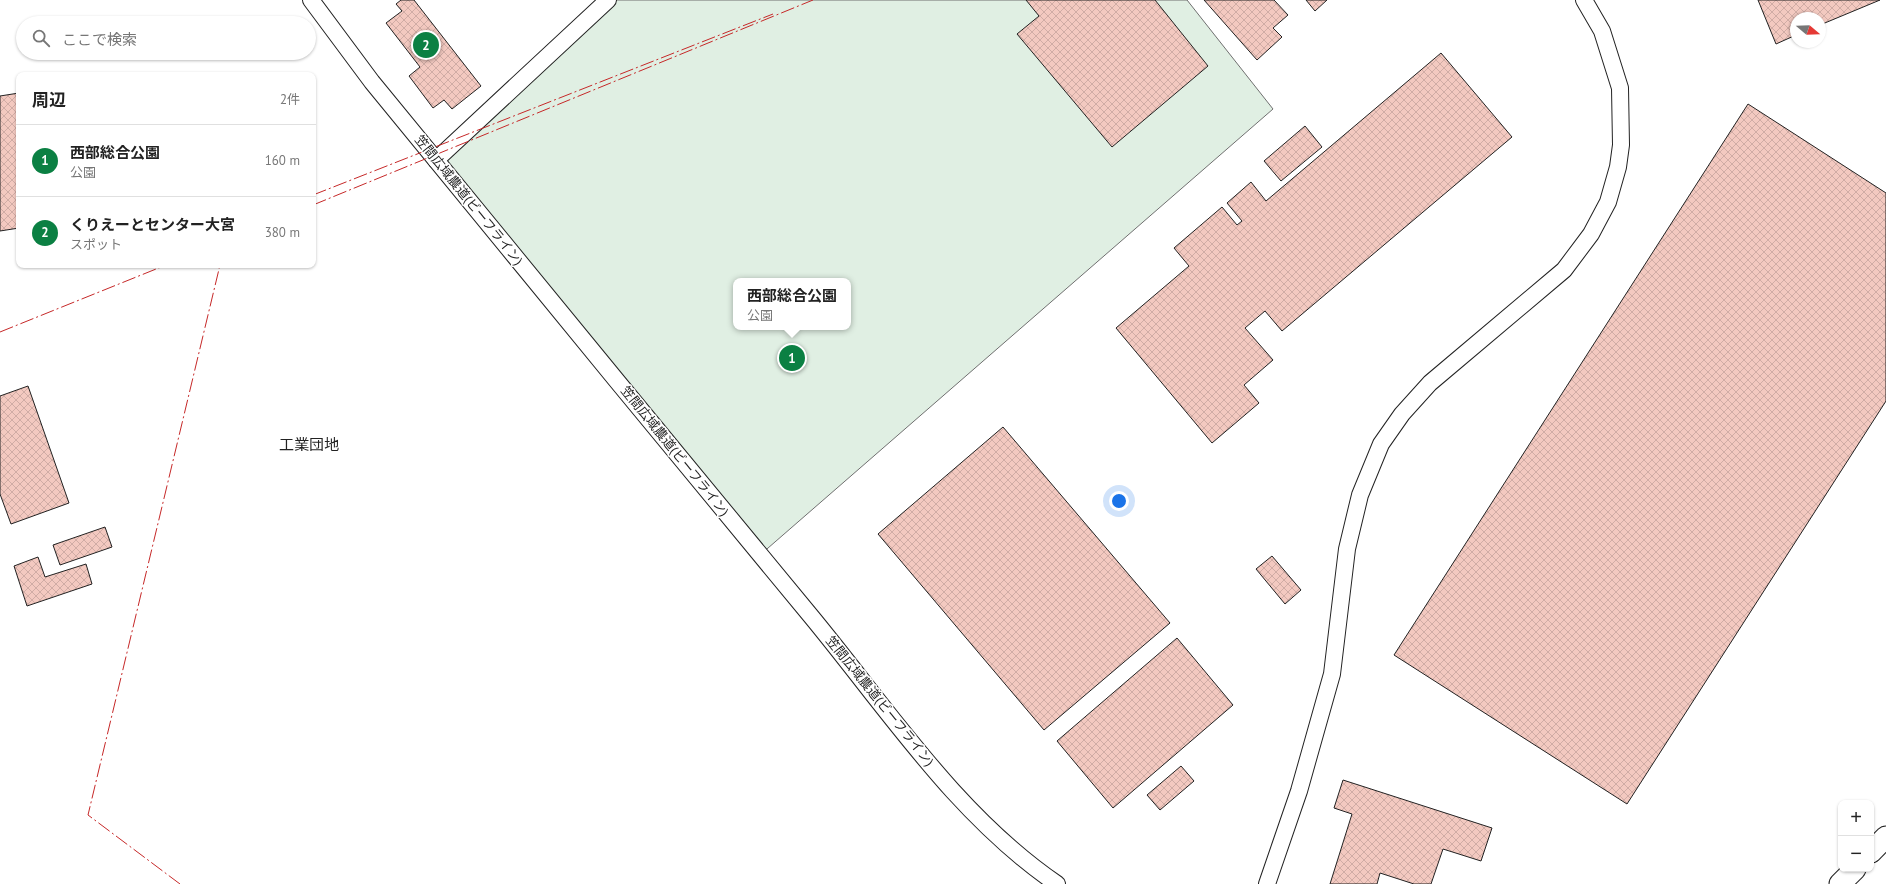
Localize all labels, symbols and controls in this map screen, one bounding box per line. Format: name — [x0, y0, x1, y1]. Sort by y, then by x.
north arrow — [1790, 12, 1826, 48]
search box — [16, 16, 316, 60]
icon: search — [30, 27, 52, 49]
text: ここで検索 — [62, 30, 137, 49]
pin: 2 — [413, 30, 439, 60]
text: 周辺 — [32, 89, 66, 111]
text: 2件 — [280, 91, 300, 108]
street label: 笠間広域農道(ビーフライン) — [411, 132, 527, 268]
text: 西部総合公園 — [70, 143, 160, 162]
text: 1 — [41, 152, 49, 169]
text: 160 m — [265, 152, 300, 169]
text: 公園 — [70, 164, 96, 181]
text: くりえーとセンター大宮 — [70, 215, 235, 234]
text: 2 — [41, 224, 49, 241]
text: 380 m — [265, 224, 300, 241]
text: スポット — [70, 236, 122, 253]
popup — [733, 278, 851, 330]
text: 西部総合公園 — [747, 286, 837, 305]
text: 公園 — [747, 307, 773, 324]
pin: 1 — [779, 343, 805, 373]
street label: 笠間広域農道(ビーフライン) — [617, 383, 733, 519]
district label: 工業団地 — [279, 435, 339, 454]
your location — [1109, 491, 1129, 511]
street label: 笠間広域農道(ビーフライン) — [822, 633, 938, 769]
map controls — [1838, 800, 1874, 872]
button: + — [1838, 800, 1874, 836]
button: − — [1838, 836, 1874, 872]

